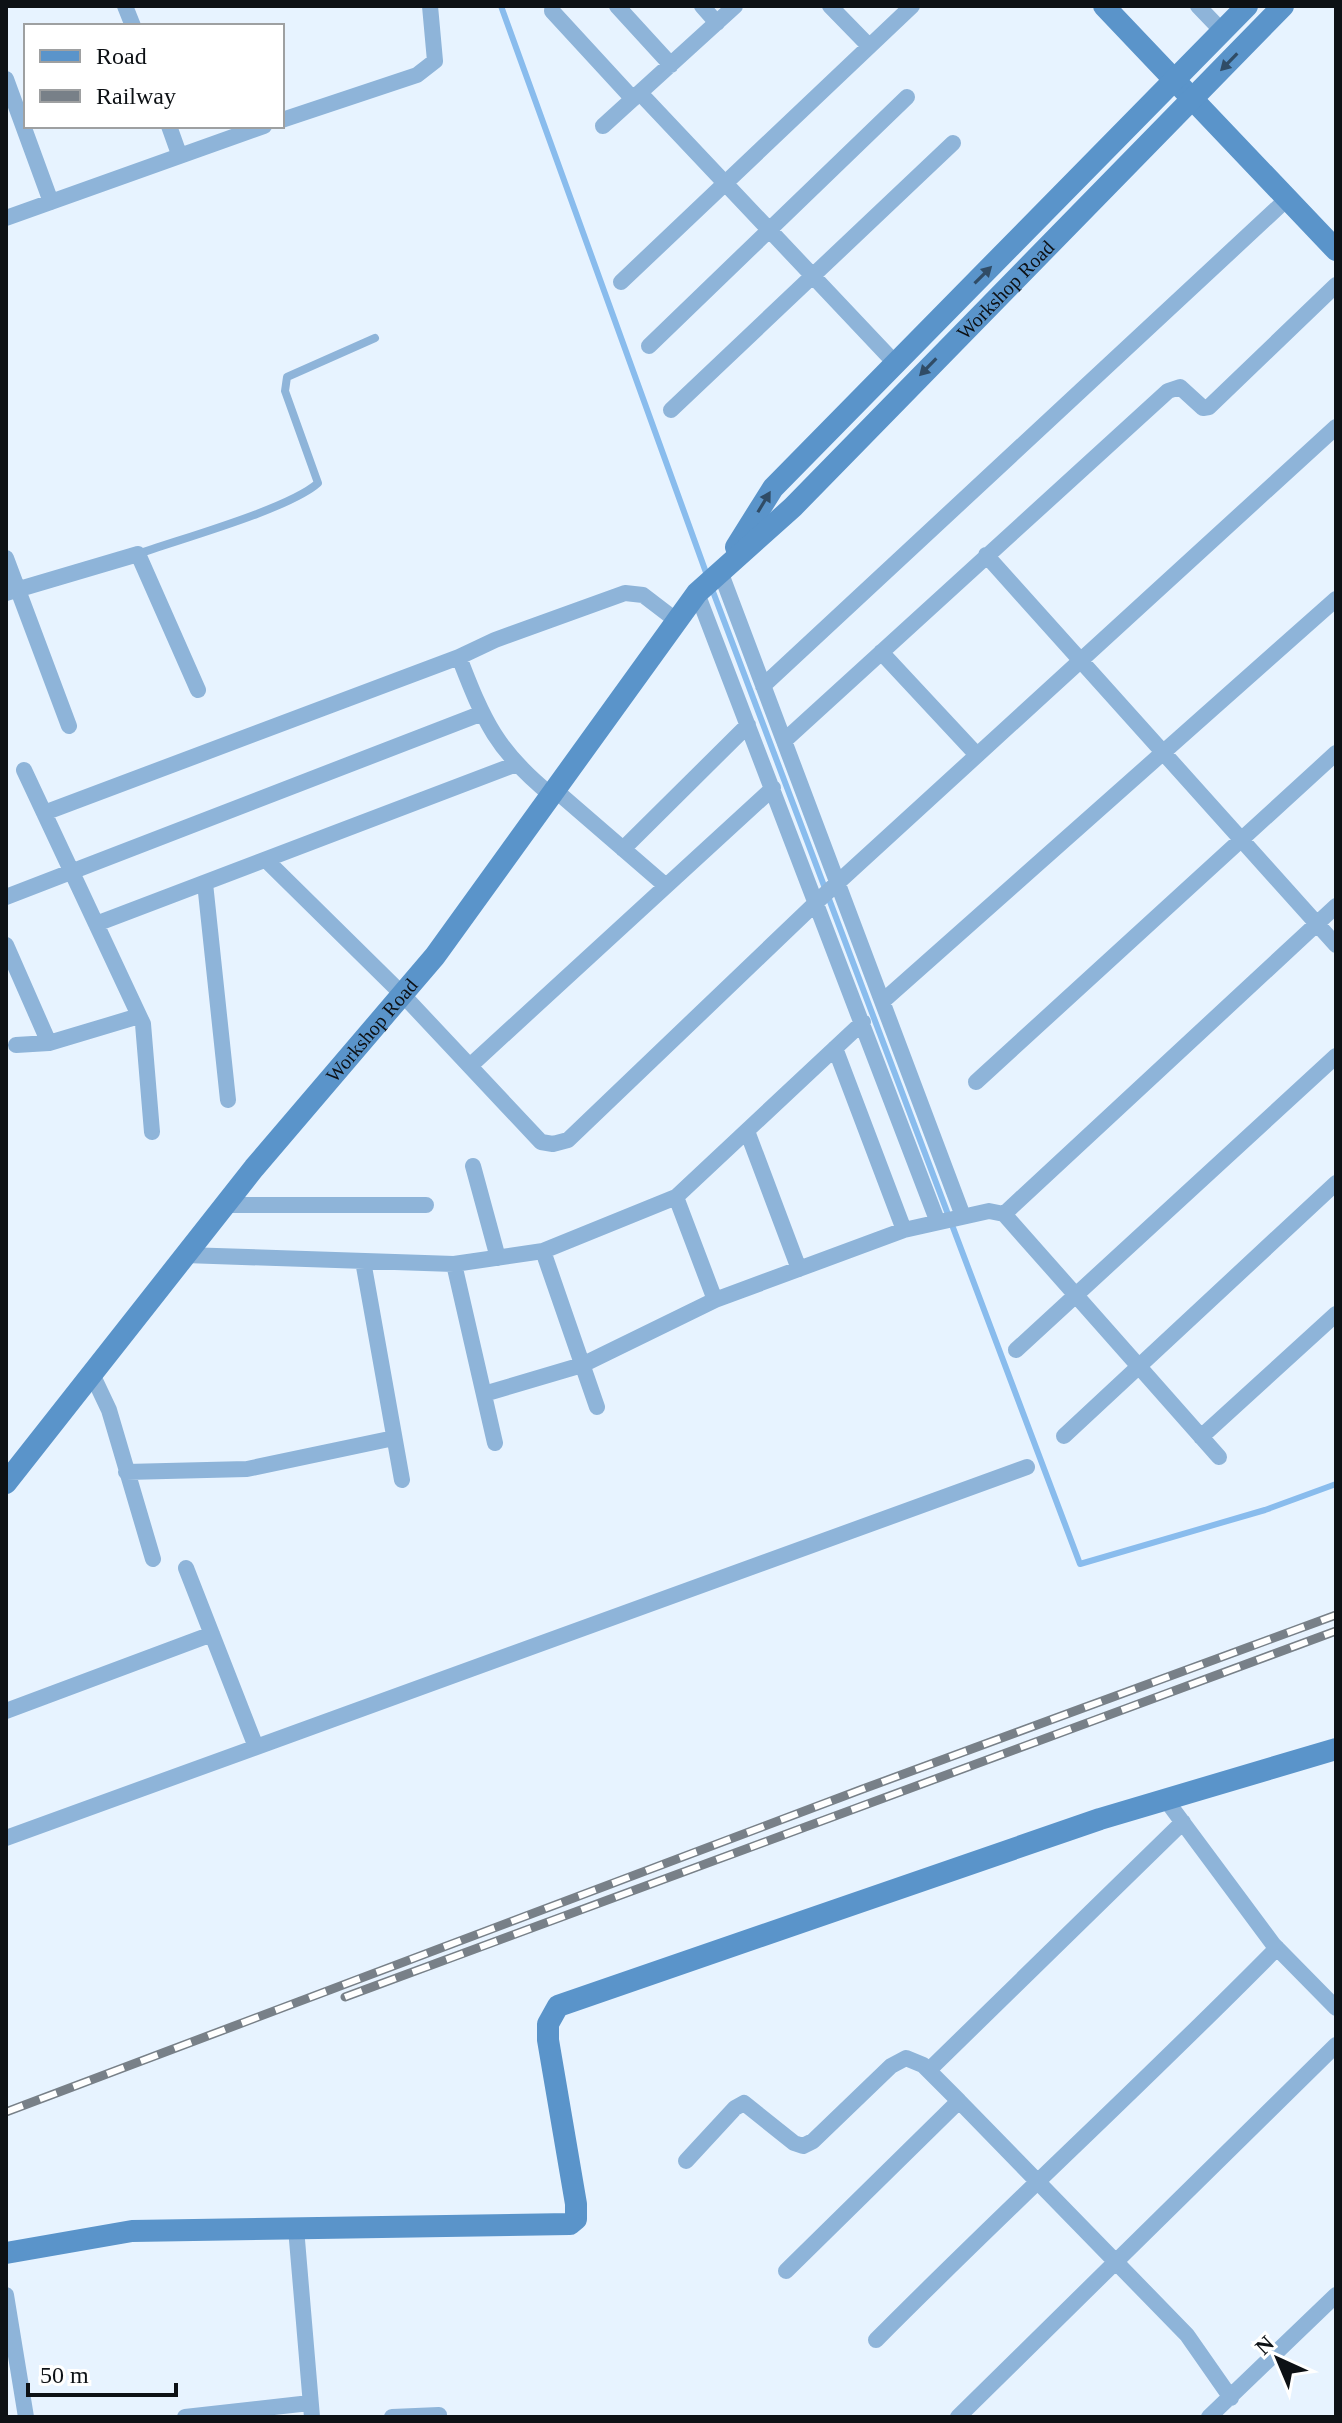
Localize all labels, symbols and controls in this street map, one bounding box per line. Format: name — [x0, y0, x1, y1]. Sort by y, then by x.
legend — [24, 24, 284, 128]
text: Road — [96, 43, 147, 69]
one-way arrow — [1220, 52, 1238, 71]
text: Railway — [96, 83, 176, 109]
street label: Workshop Road — [952, 236, 1058, 344]
one-way arrow — [973, 266, 992, 285]
one-way arrow — [920, 357, 938, 376]
one-way arrow — [757, 491, 771, 513]
street label: Workshop Road — [321, 974, 422, 1086]
north arrow — [1238, 2319, 1318, 2399]
text: N — [1250, 2330, 1279, 2359]
scale bar — [28, 2347, 176, 2397]
text: 50 m — [40, 2362, 89, 2388]

